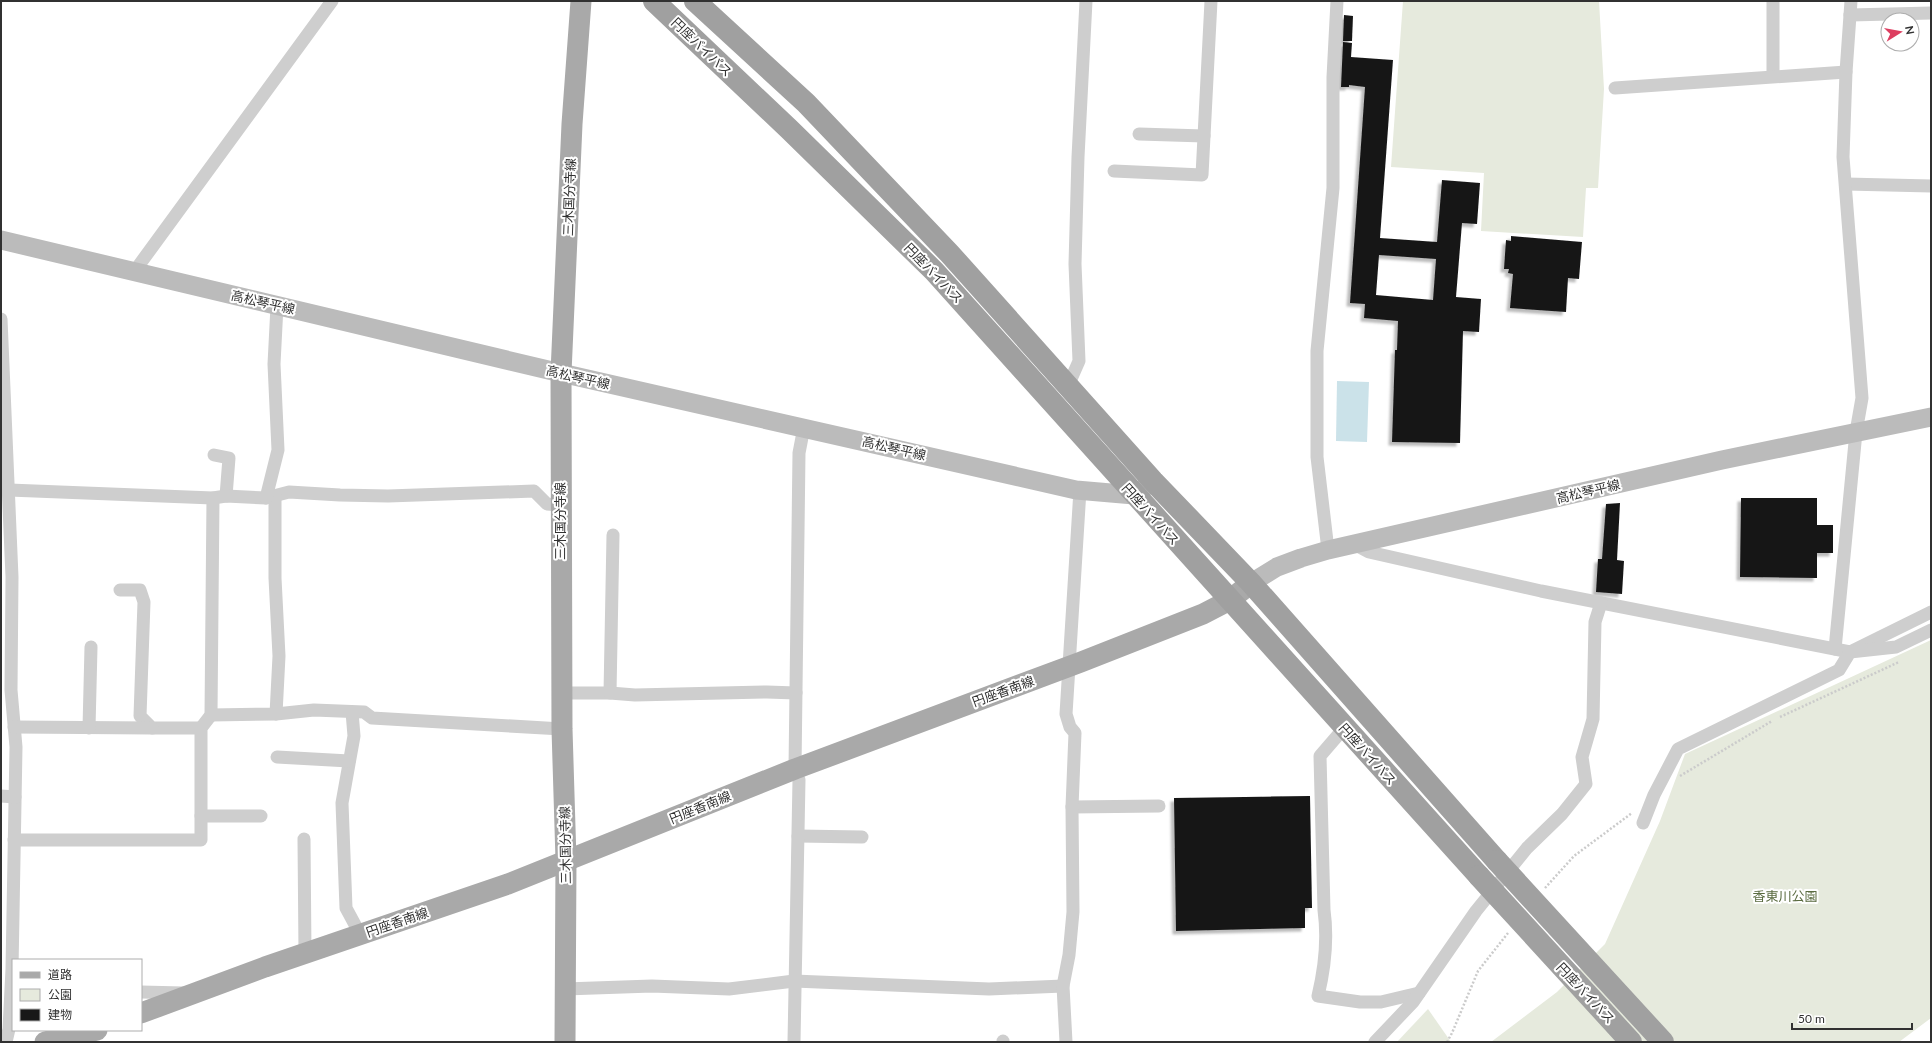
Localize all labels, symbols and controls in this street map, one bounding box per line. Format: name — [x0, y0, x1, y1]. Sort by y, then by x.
north arrow — [1880, 12, 1920, 52]
street label: 円座バイパス — [668, 14, 736, 80]
text: N — [1903, 25, 1917, 35]
street label: 三木国分寺線 — [560, 158, 578, 236]
street label: 円座バイパス — [901, 239, 967, 307]
street label: 高松琴平線 — [230, 287, 296, 317]
street label: 高松琴平線 — [545, 362, 611, 392]
street label: 高松琴平線 — [861, 433, 927, 463]
street label: 高松琴平線 — [1555, 476, 1621, 506]
street label: 円座バイパス — [1119, 480, 1183, 548]
street label: 三木国分寺線 — [552, 482, 568, 560]
street label: 円座香南線 — [970, 672, 1036, 710]
street label: 円座バイパス — [1336, 720, 1400, 788]
street label: 円座香南線 — [667, 787, 733, 827]
street label: 三木国分寺線 — [556, 806, 574, 884]
park label: 香東川公園 — [1752, 888, 1818, 904]
street label: 円座香南線 — [364, 904, 430, 940]
legend — [12, 959, 142, 1031]
street label: 円座バイパス — [1554, 959, 1618, 1027]
text: 道路 — [48, 967, 72, 982]
text: 公園 — [48, 987, 72, 1002]
scale bar — [1792, 1005, 1912, 1031]
text: 建物 — [48, 1007, 72, 1022]
text: 50 m — [1798, 1011, 1825, 1026]

